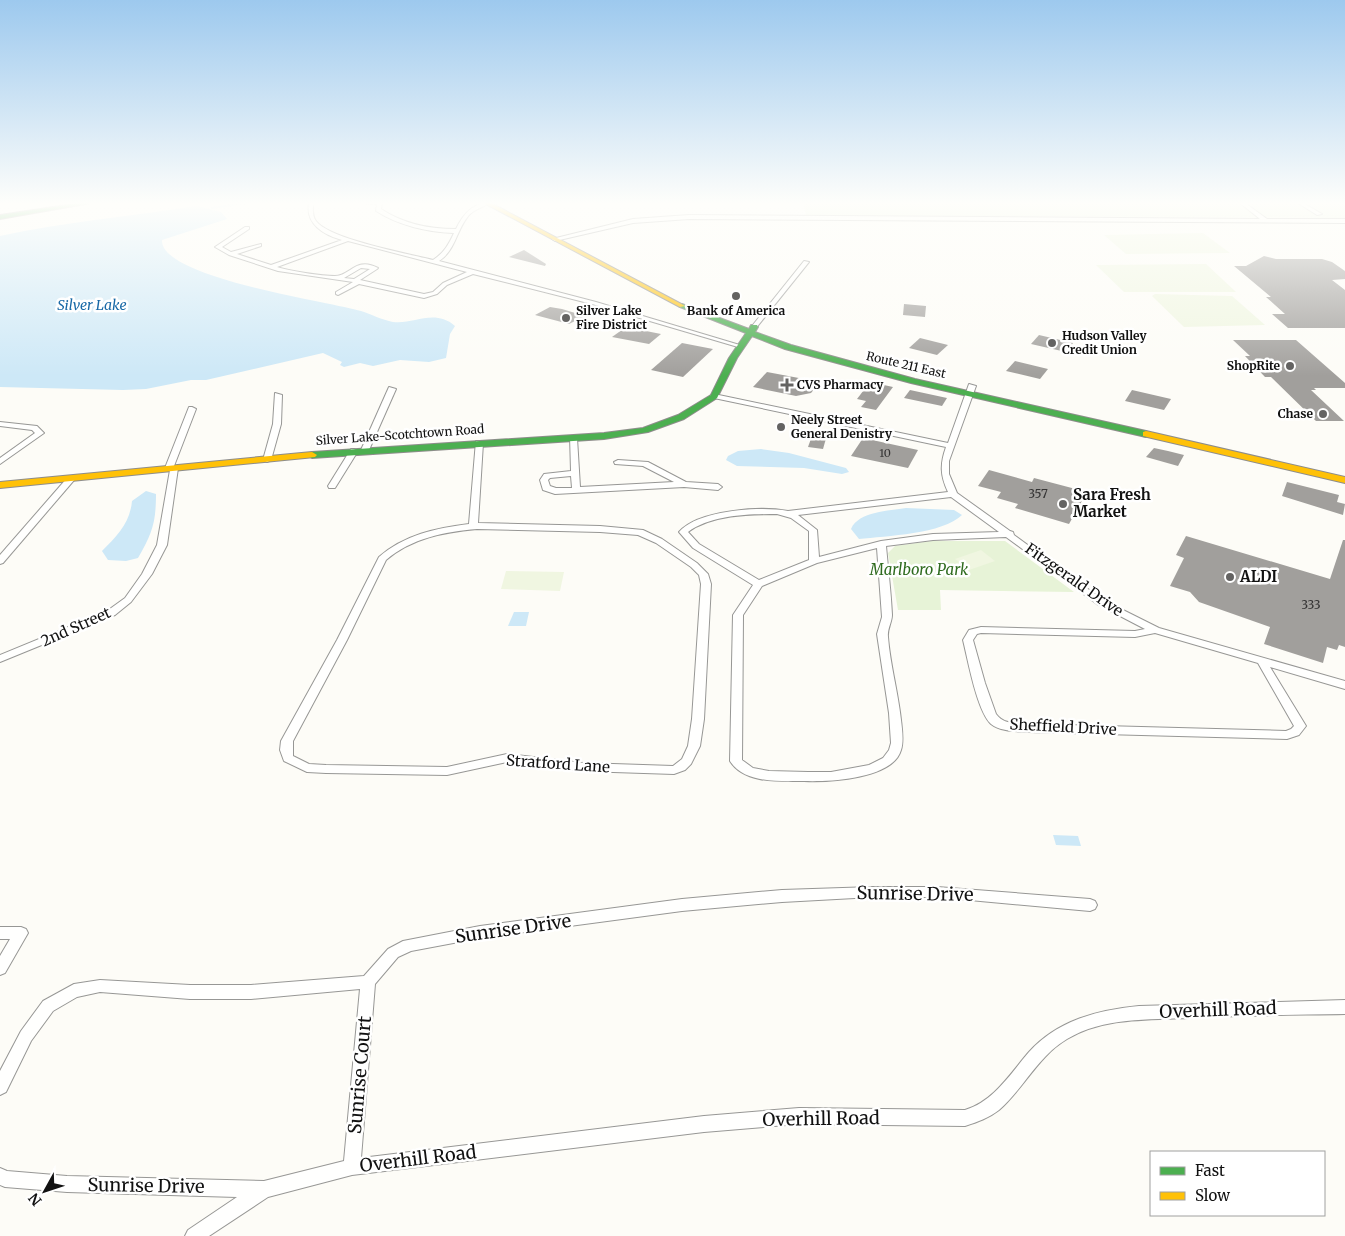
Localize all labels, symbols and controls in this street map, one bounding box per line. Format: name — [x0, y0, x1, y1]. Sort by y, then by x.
marker: Bank of America — [730, 290, 742, 302]
water label: Silver Lake — [57, 296, 127, 314]
place label: Silver Lake Fire District — [576, 303, 647, 332]
place label: Bank of America — [687, 303, 785, 318]
marker: Silver Lake Fire District — [560, 312, 572, 324]
place label: Hudson Valley Credit Union — [1062, 328, 1147, 357]
marker: Hudson Valley Credit Union — [1046, 337, 1058, 349]
street label: Route 211 East — [865, 348, 948, 381]
place label: ShopRite — [1227, 358, 1280, 373]
marker: ShopRite — [1284, 360, 1296, 372]
place label: CVS Pharmacy — [797, 377, 884, 392]
marker: CVS Pharmacy — [781, 379, 793, 391]
place label: Chase — [1278, 406, 1313, 421]
marker: Chase — [1317, 408, 1329, 420]
place label: Neely Street General Denistry — [791, 412, 893, 441]
street label: Silver Lake-Scotchtown Road — [315, 421, 485, 448]
marker: Neely Street General Denistry — [775, 421, 787, 433]
house number: 10 — [879, 446, 891, 460]
place label: Sara Fresh Market — [1073, 485, 1151, 521]
house number: 357 — [1028, 486, 1048, 501]
marker: Sara Fresh Market — [1057, 498, 1069, 510]
street label: Fitzgerald Drive — [1022, 539, 1127, 620]
park label: Marlboro Park — [869, 560, 969, 579]
place label: ALDI — [1239, 567, 1277, 586]
marker: ALDI — [1224, 571, 1236, 583]
house number: 333 — [1301, 597, 1321, 612]
street label: 2nd Street — [38, 603, 114, 650]
street label: Sheffield Drive — [1009, 714, 1117, 739]
street label: Stratford Lane — [506, 750, 611, 777]
street label: Sunrise Drive — [856, 881, 974, 906]
street label: Sunrise Drive — [453, 909, 572, 948]
street label: Overhill Road — [1159, 996, 1277, 1023]
street label: Sunrise Court — [343, 1015, 376, 1135]
street label: Overhill Road — [762, 1106, 880, 1131]
street label: Overhill Road — [358, 1140, 478, 1177]
legend — [1150, 1151, 1325, 1216]
text: Fast — [1195, 1161, 1225, 1180]
north arrow — [20, 1166, 70, 1216]
street label: Sunrise Drive — [87, 1173, 205, 1198]
text: Slow — [1195, 1186, 1230, 1205]
text: N — [25, 1189, 45, 1209]

